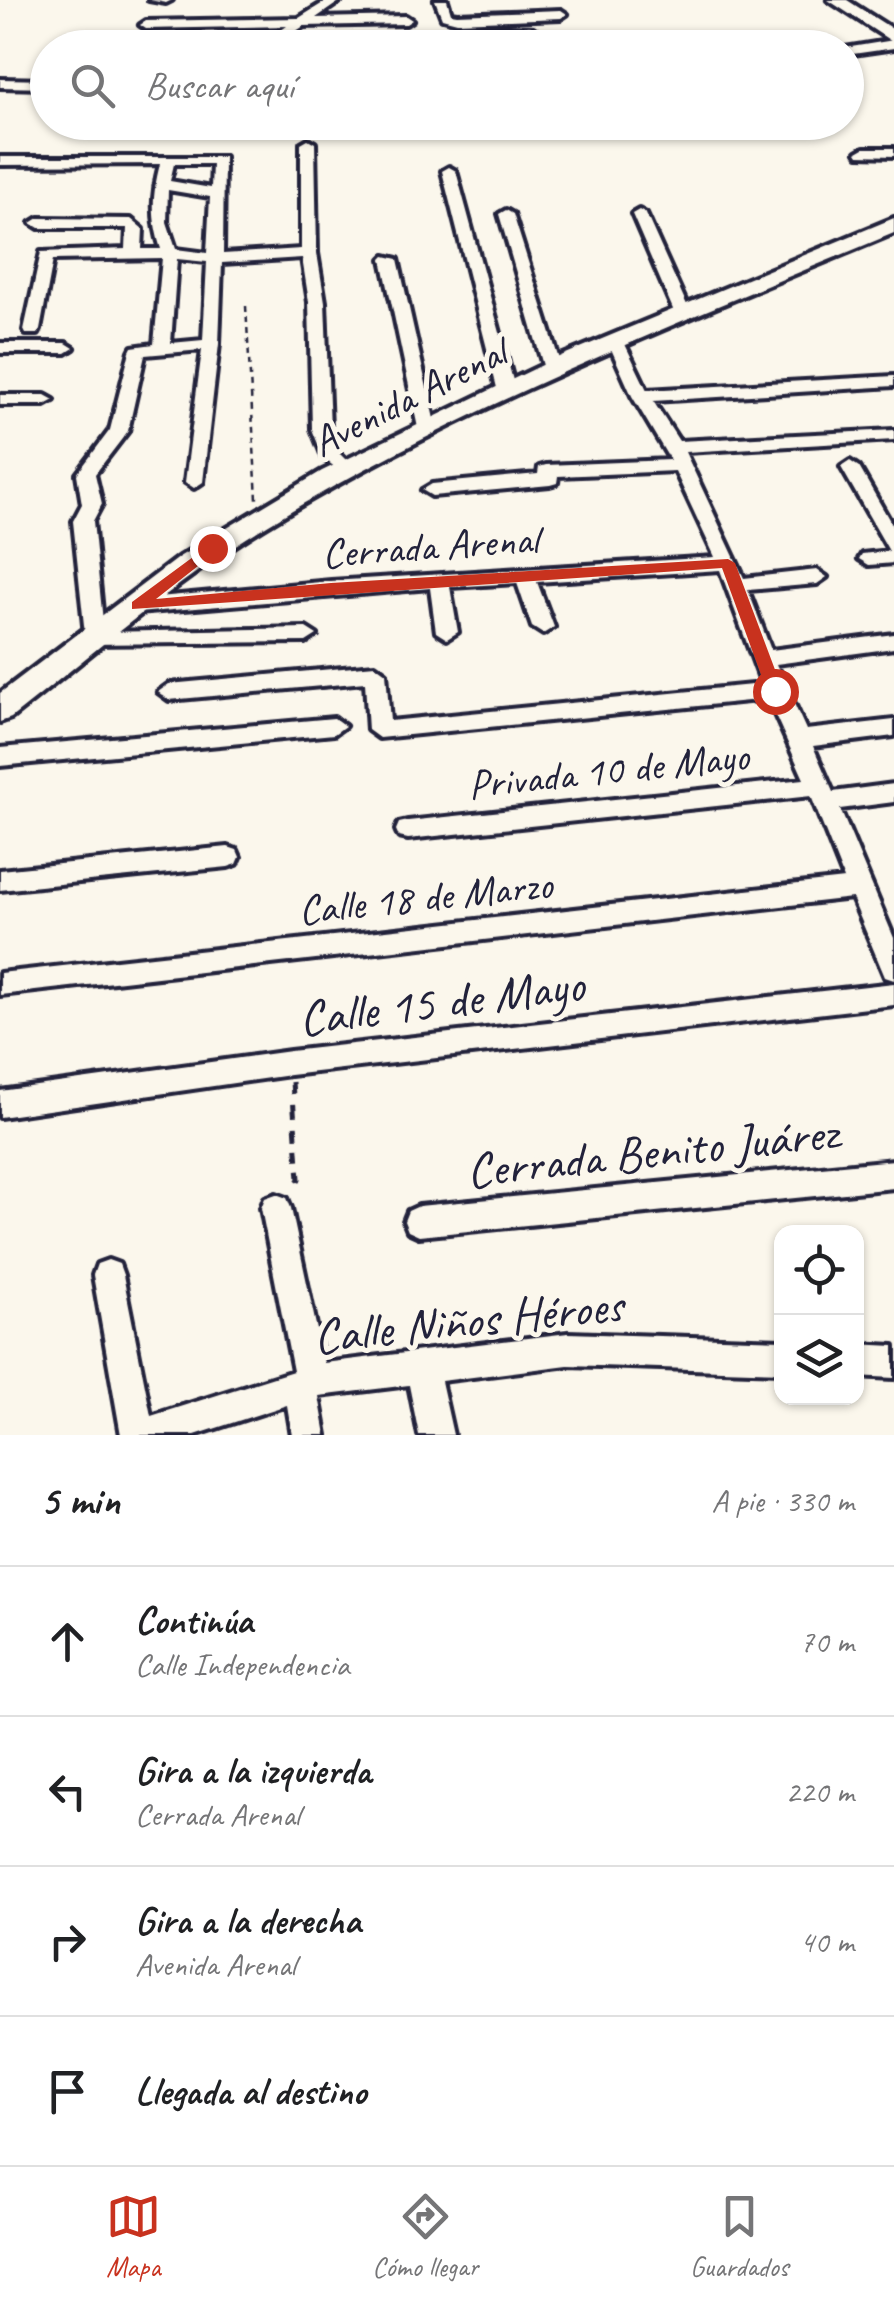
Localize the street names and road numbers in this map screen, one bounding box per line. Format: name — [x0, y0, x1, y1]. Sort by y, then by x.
street label: Avenida Arenal — [302, 323, 521, 469]
street label: Cerrada Arenal — [320, 512, 547, 580]
street label: Privada 10 de Mayo — [465, 729, 753, 812]
street label: Calle 18 de Marzo — [296, 858, 557, 937]
street label: Calle 15 de Mayo — [295, 952, 590, 1050]
street label: Cerrada Benito Juárez — [463, 1100, 845, 1202]
street label: Calle Niños Héroes — [310, 1272, 630, 1368]

